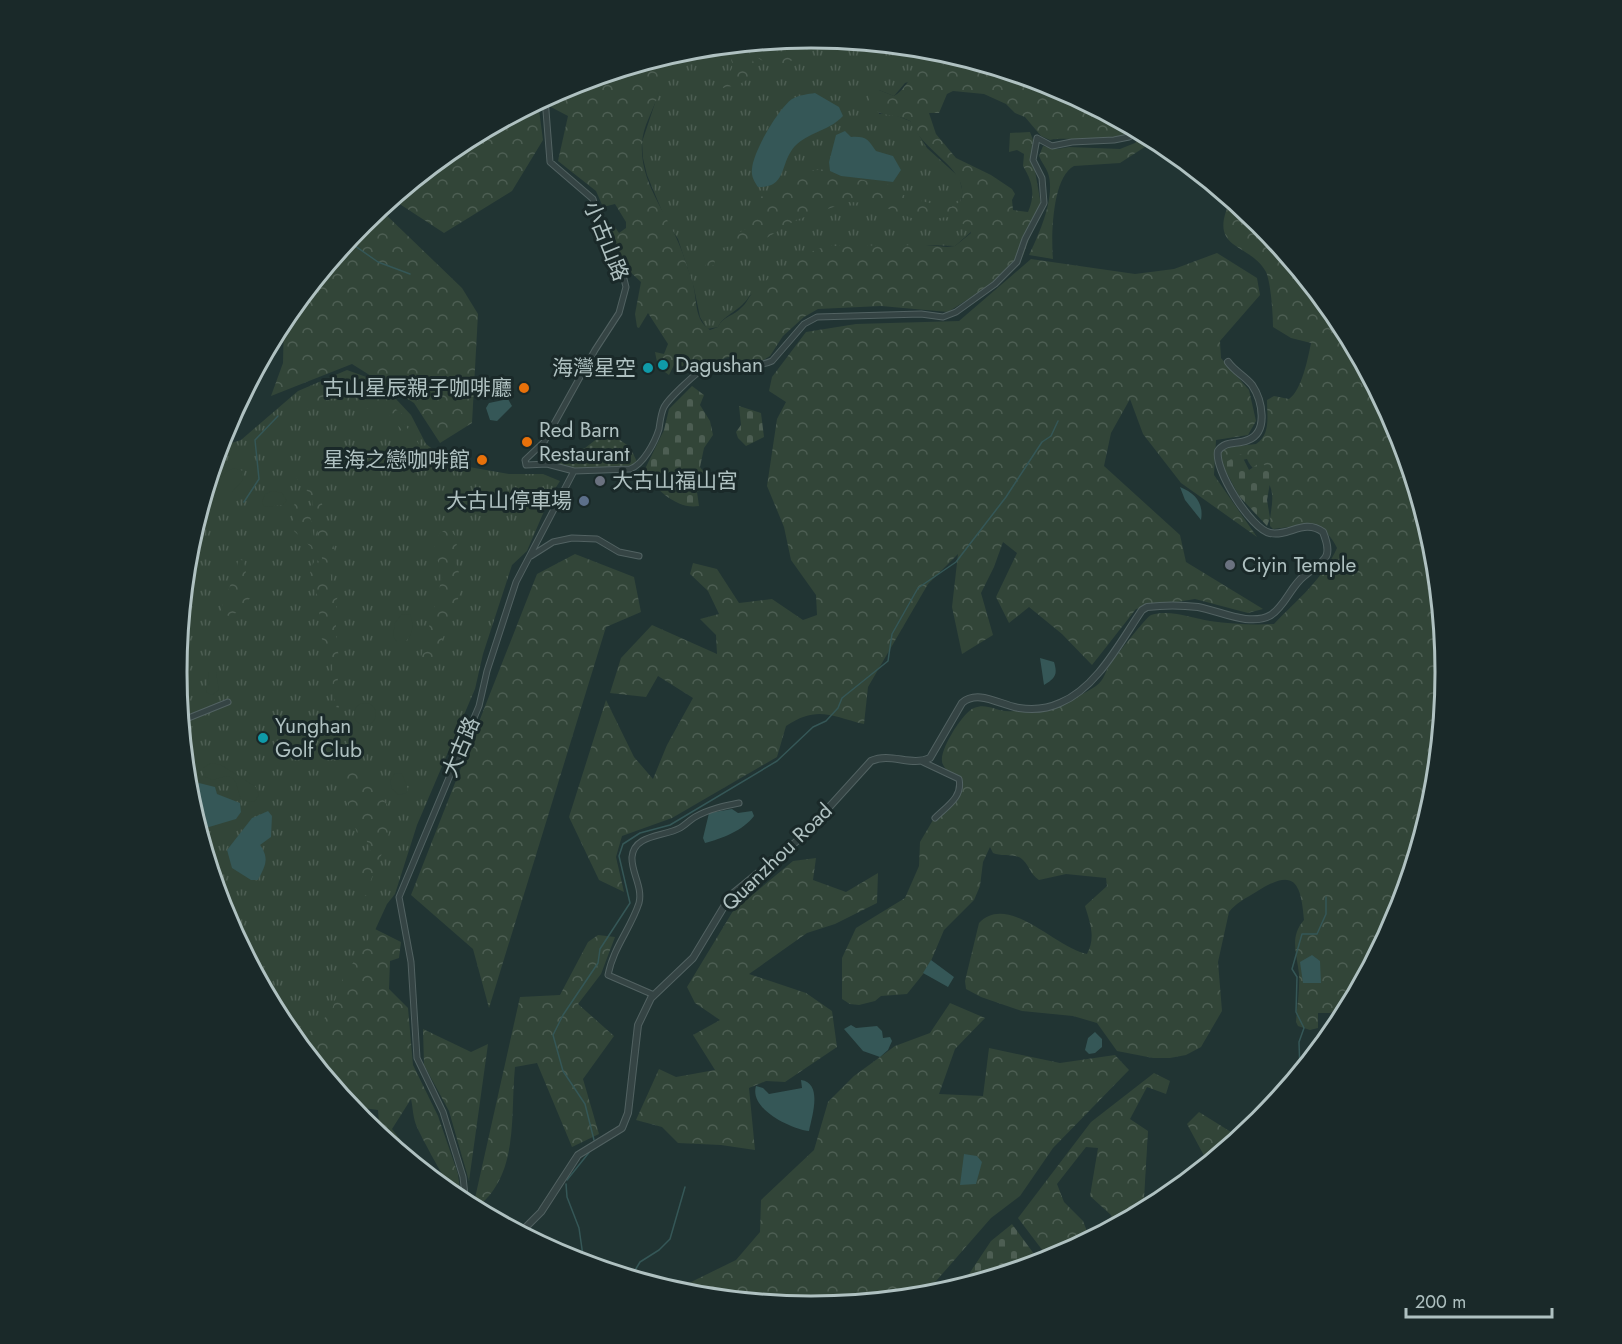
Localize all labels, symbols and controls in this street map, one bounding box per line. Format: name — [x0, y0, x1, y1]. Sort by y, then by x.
street label: 小古山路 — [576, 196, 636, 286]
place label: Dagushan — [675, 350, 763, 380]
place label: 海灣星空 — [552, 353, 636, 383]
marker: Dagushan — [656, 358, 670, 372]
marker: 海灣星空 — [641, 361, 655, 375]
place label: 古山星辰親子咖啡廳 — [323, 373, 512, 403]
marker: 古山星辰親子咖啡廳 — [517, 381, 531, 395]
place label: Red Barn Restaurant — [539, 415, 630, 469]
marker: Red Barn Restaurant — [520, 435, 534, 449]
place label: 星海之戀咖啡館 — [323, 445, 470, 475]
marker: 星海之戀咖啡館 — [475, 453, 489, 467]
place label: 大古山福山宮 — [612, 466, 738, 496]
marker: 大古山福山宮 — [593, 474, 607, 488]
place label: 大古山停車場 — [446, 486, 572, 516]
marker: 大古山停車場 — [577, 494, 591, 508]
place label: Ciyin Temple — [1242, 550, 1357, 580]
marker: Ciyin Temple — [1223, 558, 1237, 572]
place label: Yunghan Golf Club — [275, 711, 362, 765]
street label: 大古路 — [435, 712, 487, 782]
marker: Yunghan Golf Club — [256, 731, 270, 745]
street label: Quanzhou Road — [715, 796, 839, 918]
scale bar — [1406, 1281, 1552, 1319]
text: 200 m — [1415, 1289, 1466, 1315]

